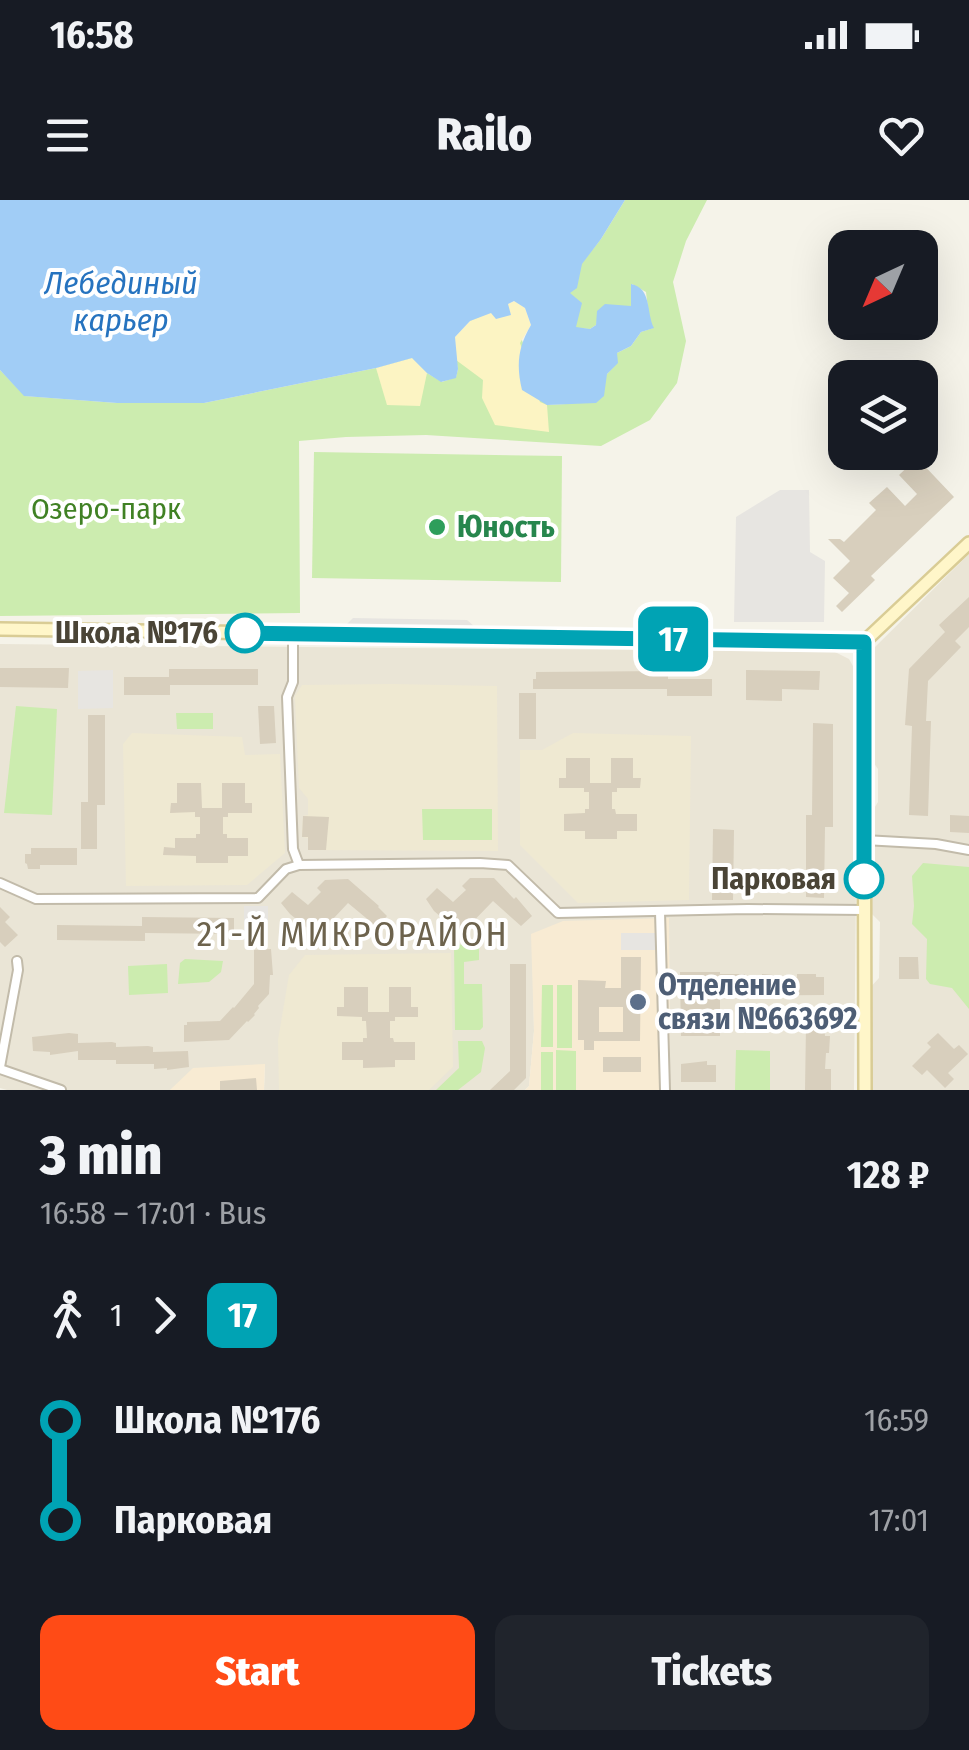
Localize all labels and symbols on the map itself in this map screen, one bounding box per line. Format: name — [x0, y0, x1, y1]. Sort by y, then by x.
north arrow — [828, 230, 938, 340]
water label: Лебединый карьер — [43, 264, 198, 339]
park label: Озеро-парк — [31, 491, 181, 527]
place label: Юность — [457, 509, 555, 545]
marker: Юность — [426, 516, 448, 538]
line badge: 17 — [628, 606, 718, 672]
marker: Школа №176 — [226, 614, 264, 652]
place label: Школа №176 — [55, 615, 218, 651]
marker: Парковая — [845, 860, 883, 898]
place label: Парковая — [711, 861, 836, 897]
district label: 21-Й МИКРОРАЙОН — [197, 913, 509, 955]
place label: Отделение связи №663692 — [658, 967, 858, 1037]
marker: Отделение связи №663692 — [627, 991, 649, 1013]

